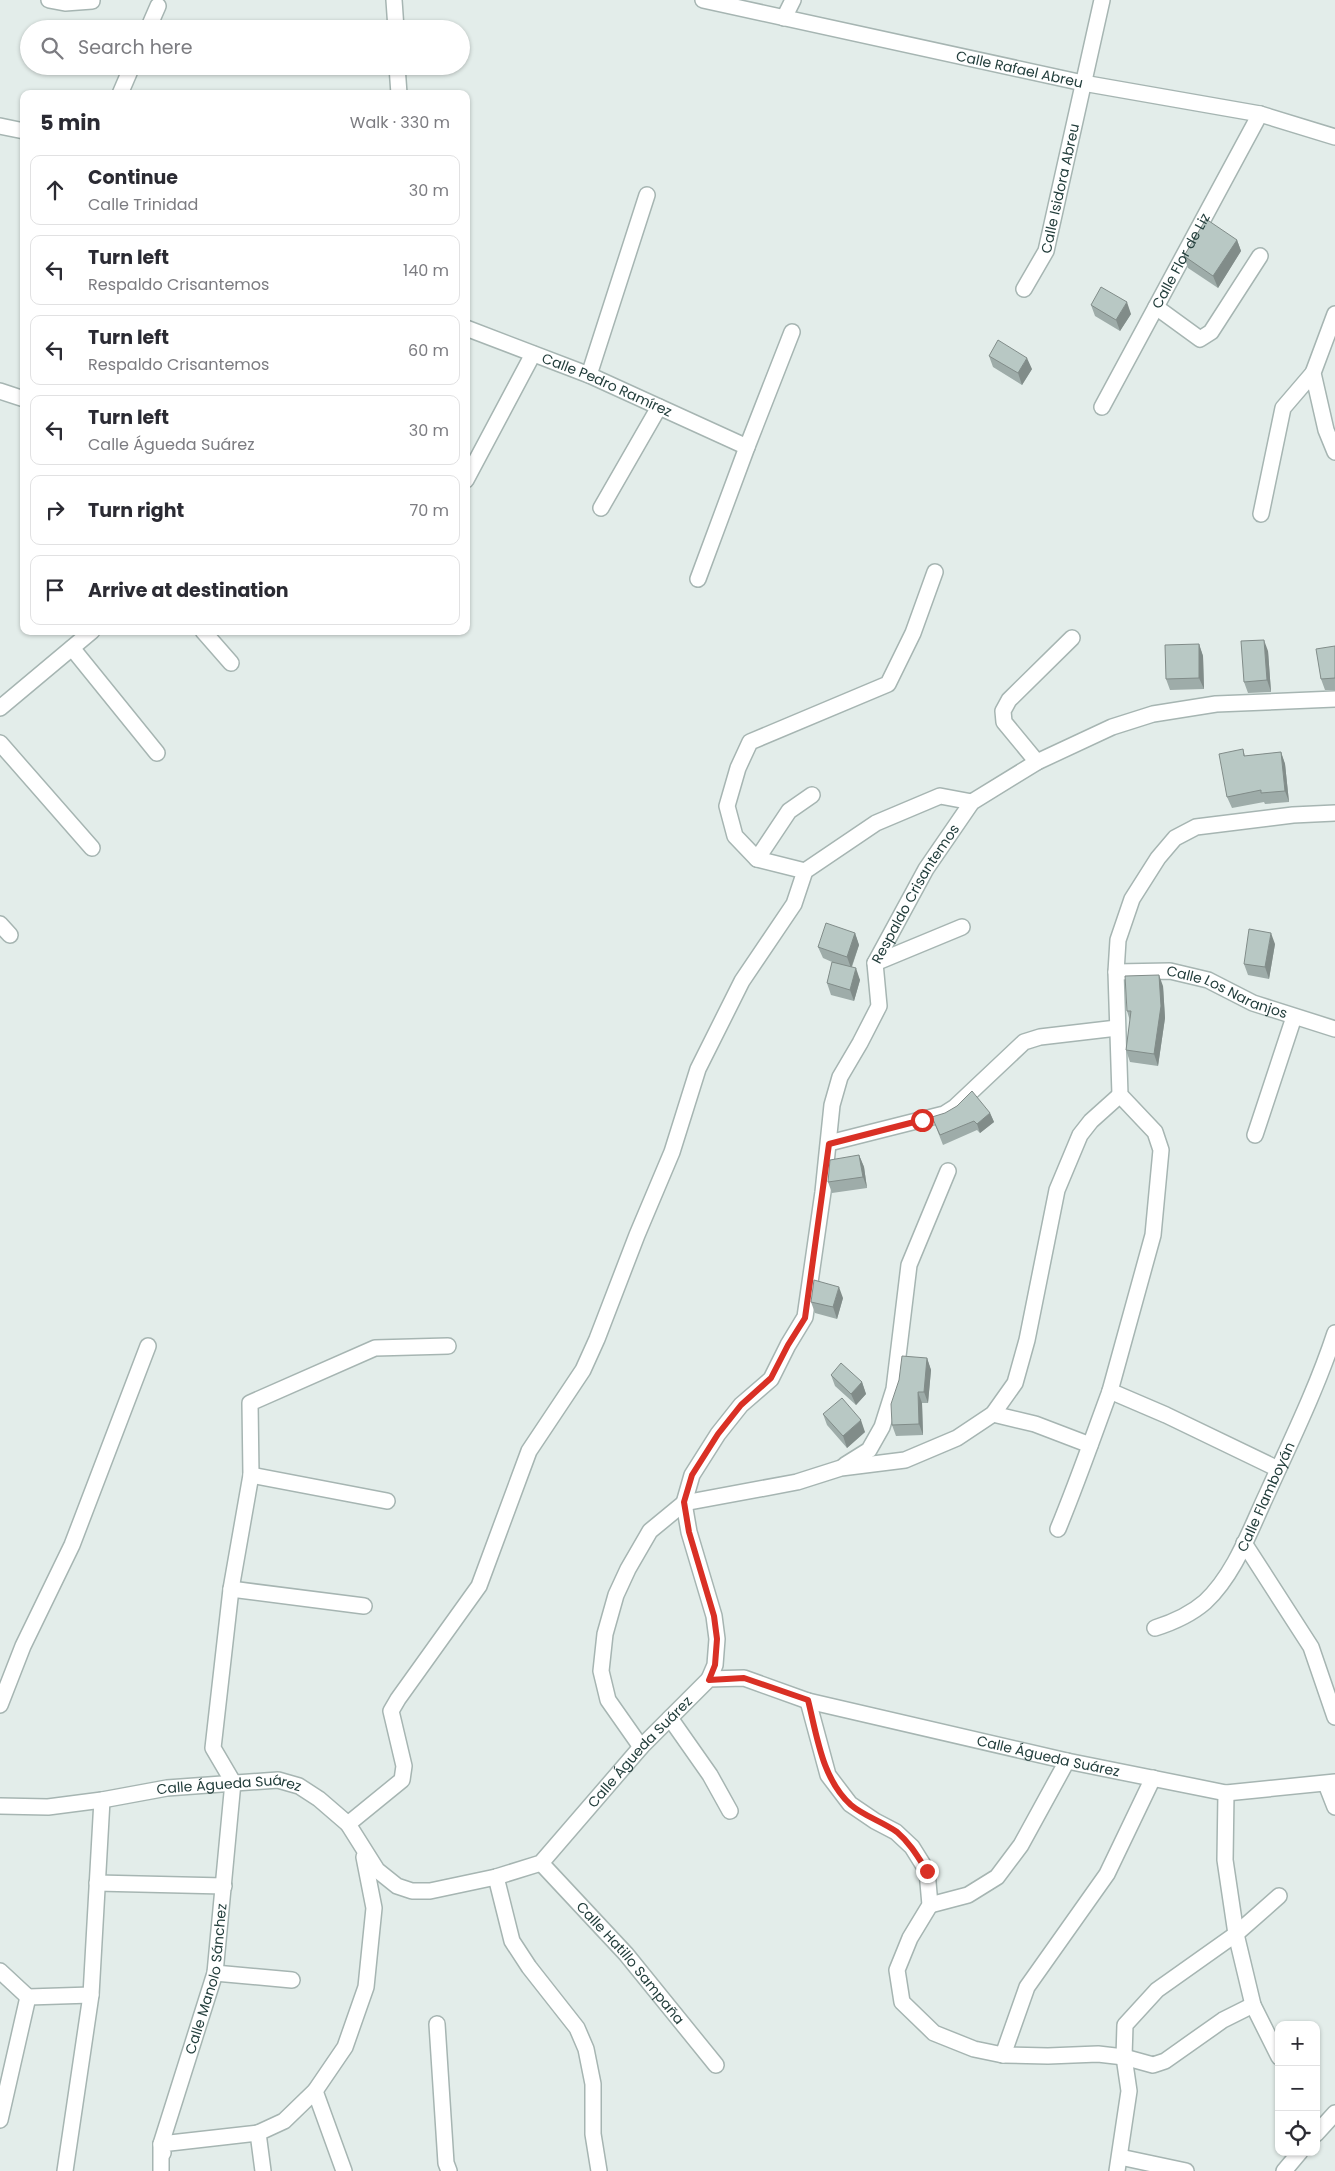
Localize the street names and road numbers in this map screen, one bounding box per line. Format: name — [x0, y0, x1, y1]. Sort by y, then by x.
street label: Calle Rafael Abreu — [954, 46, 1085, 93]
street label: Calle Isidora Abreu — [1036, 122, 1084, 255]
street label: Calle Flor de Liz — [1147, 210, 1215, 312]
street label: Calle Pedro Ramírez — [539, 348, 675, 422]
street label: Respaldo Crisantemos — [867, 820, 964, 967]
street label: Calle Los Naranjos — [1165, 961, 1290, 1023]
street label: Calle Flamboyán — [1232, 1439, 1300, 1555]
street label: Calle Águeda Suárez — [583, 1691, 697, 1812]
street label: Calle Águeda Suárez — [975, 1730, 1121, 1781]
street label: Calle Águeda Suárez — [155, 1770, 304, 1800]
street label: Calle Hatillo Sampaña — [572, 1897, 689, 2028]
street label: Calle Manolo Sánchez — [180, 1902, 232, 2057]

